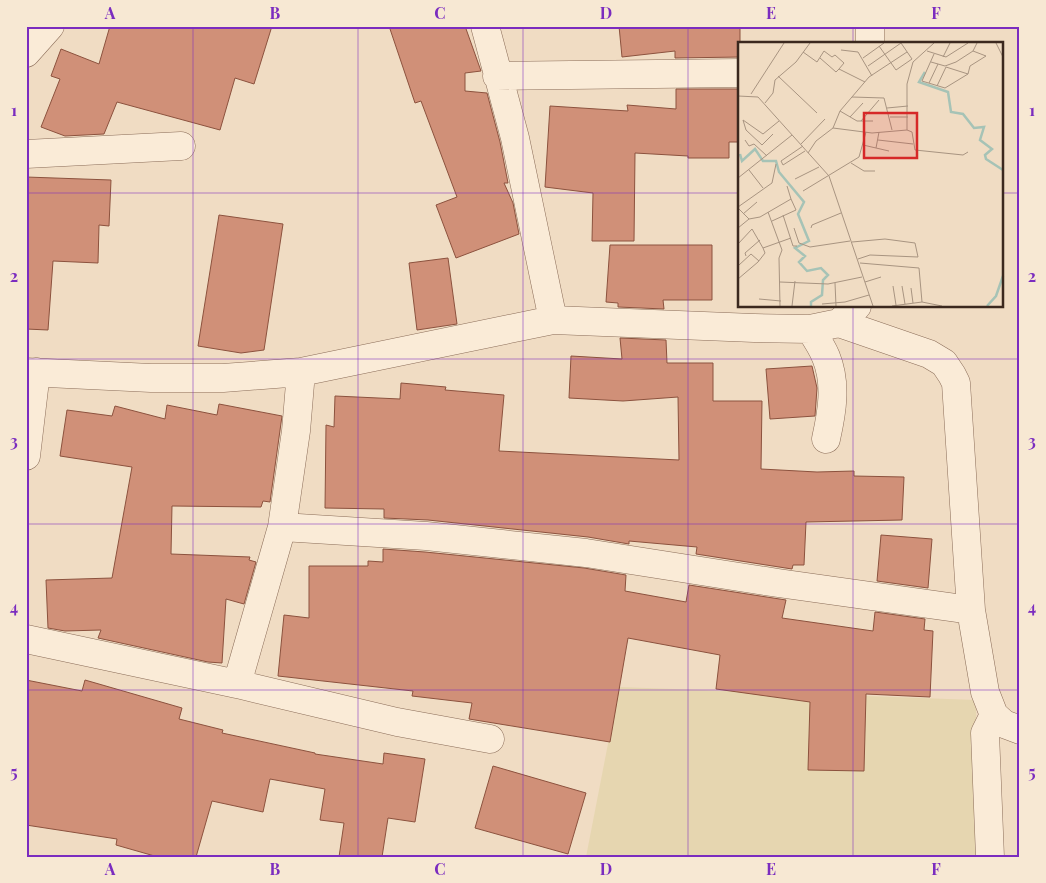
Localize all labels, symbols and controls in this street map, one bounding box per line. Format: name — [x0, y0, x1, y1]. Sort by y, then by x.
text: A — [104, 2, 116, 23]
text: B — [270, 2, 281, 23]
text: C — [434, 2, 446, 23]
text: D — [600, 2, 612, 23]
text: E — [766, 2, 776, 23]
text: F — [931, 2, 941, 23]
inset map — [738, 42, 1004, 308]
text: 1 — [11, 99, 17, 120]
text: 1 — [1029, 99, 1035, 120]
text: 2 — [10, 265, 18, 286]
text: 2 — [1028, 265, 1036, 286]
text: 3 — [10, 430, 18, 451]
text: 3 — [1028, 430, 1036, 451]
text: 4 — [10, 596, 18, 617]
text: 4 — [1028, 596, 1036, 617]
text: 5 — [10, 761, 18, 782]
text: 5 — [1028, 761, 1036, 782]
text: A — [104, 858, 116, 879]
text: B — [270, 858, 281, 879]
text: C — [434, 858, 446, 879]
text: D — [600, 858, 612, 879]
text: E — [766, 858, 776, 879]
text: F — [931, 858, 941, 879]

